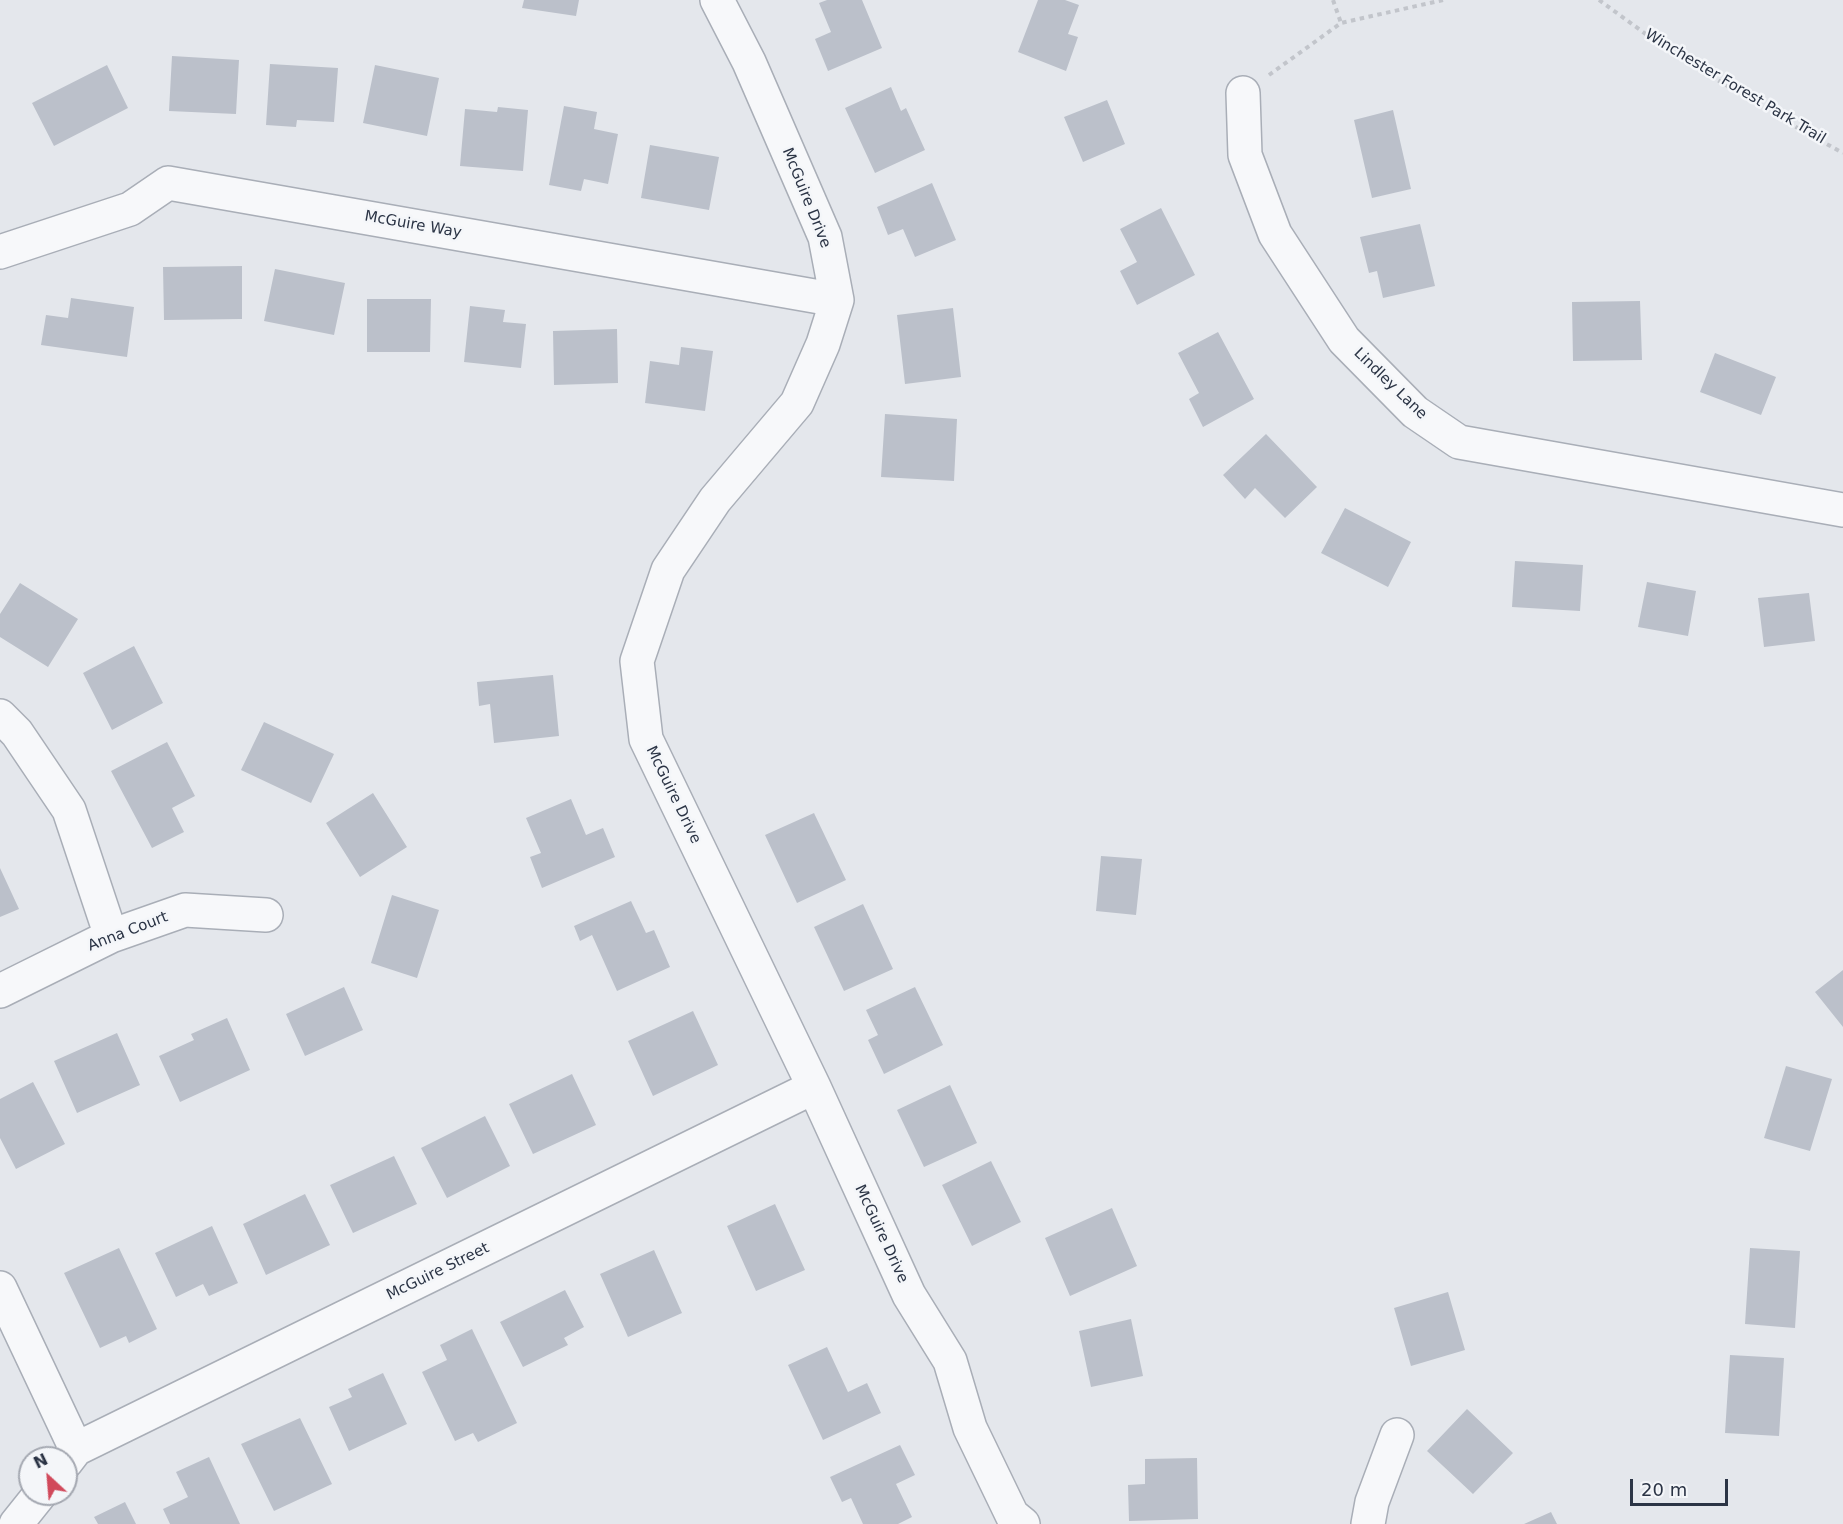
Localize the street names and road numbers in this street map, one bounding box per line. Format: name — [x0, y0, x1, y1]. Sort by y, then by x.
street label: Winchester Forest Park Trail — [1641, 26, 1829, 148]
street label: McGuire Drive — [778, 145, 834, 251]
street label: McGuire Way — [363, 208, 463, 242]
street label: Lindley Lane — [1350, 345, 1430, 423]
street label: McGuire Drive — [642, 743, 704, 847]
street label: Anna Court — [85, 908, 171, 956]
street label: McGuire Drive — [850, 1182, 912, 1286]
street label: McGuire Street — [384, 1239, 492, 1305]

